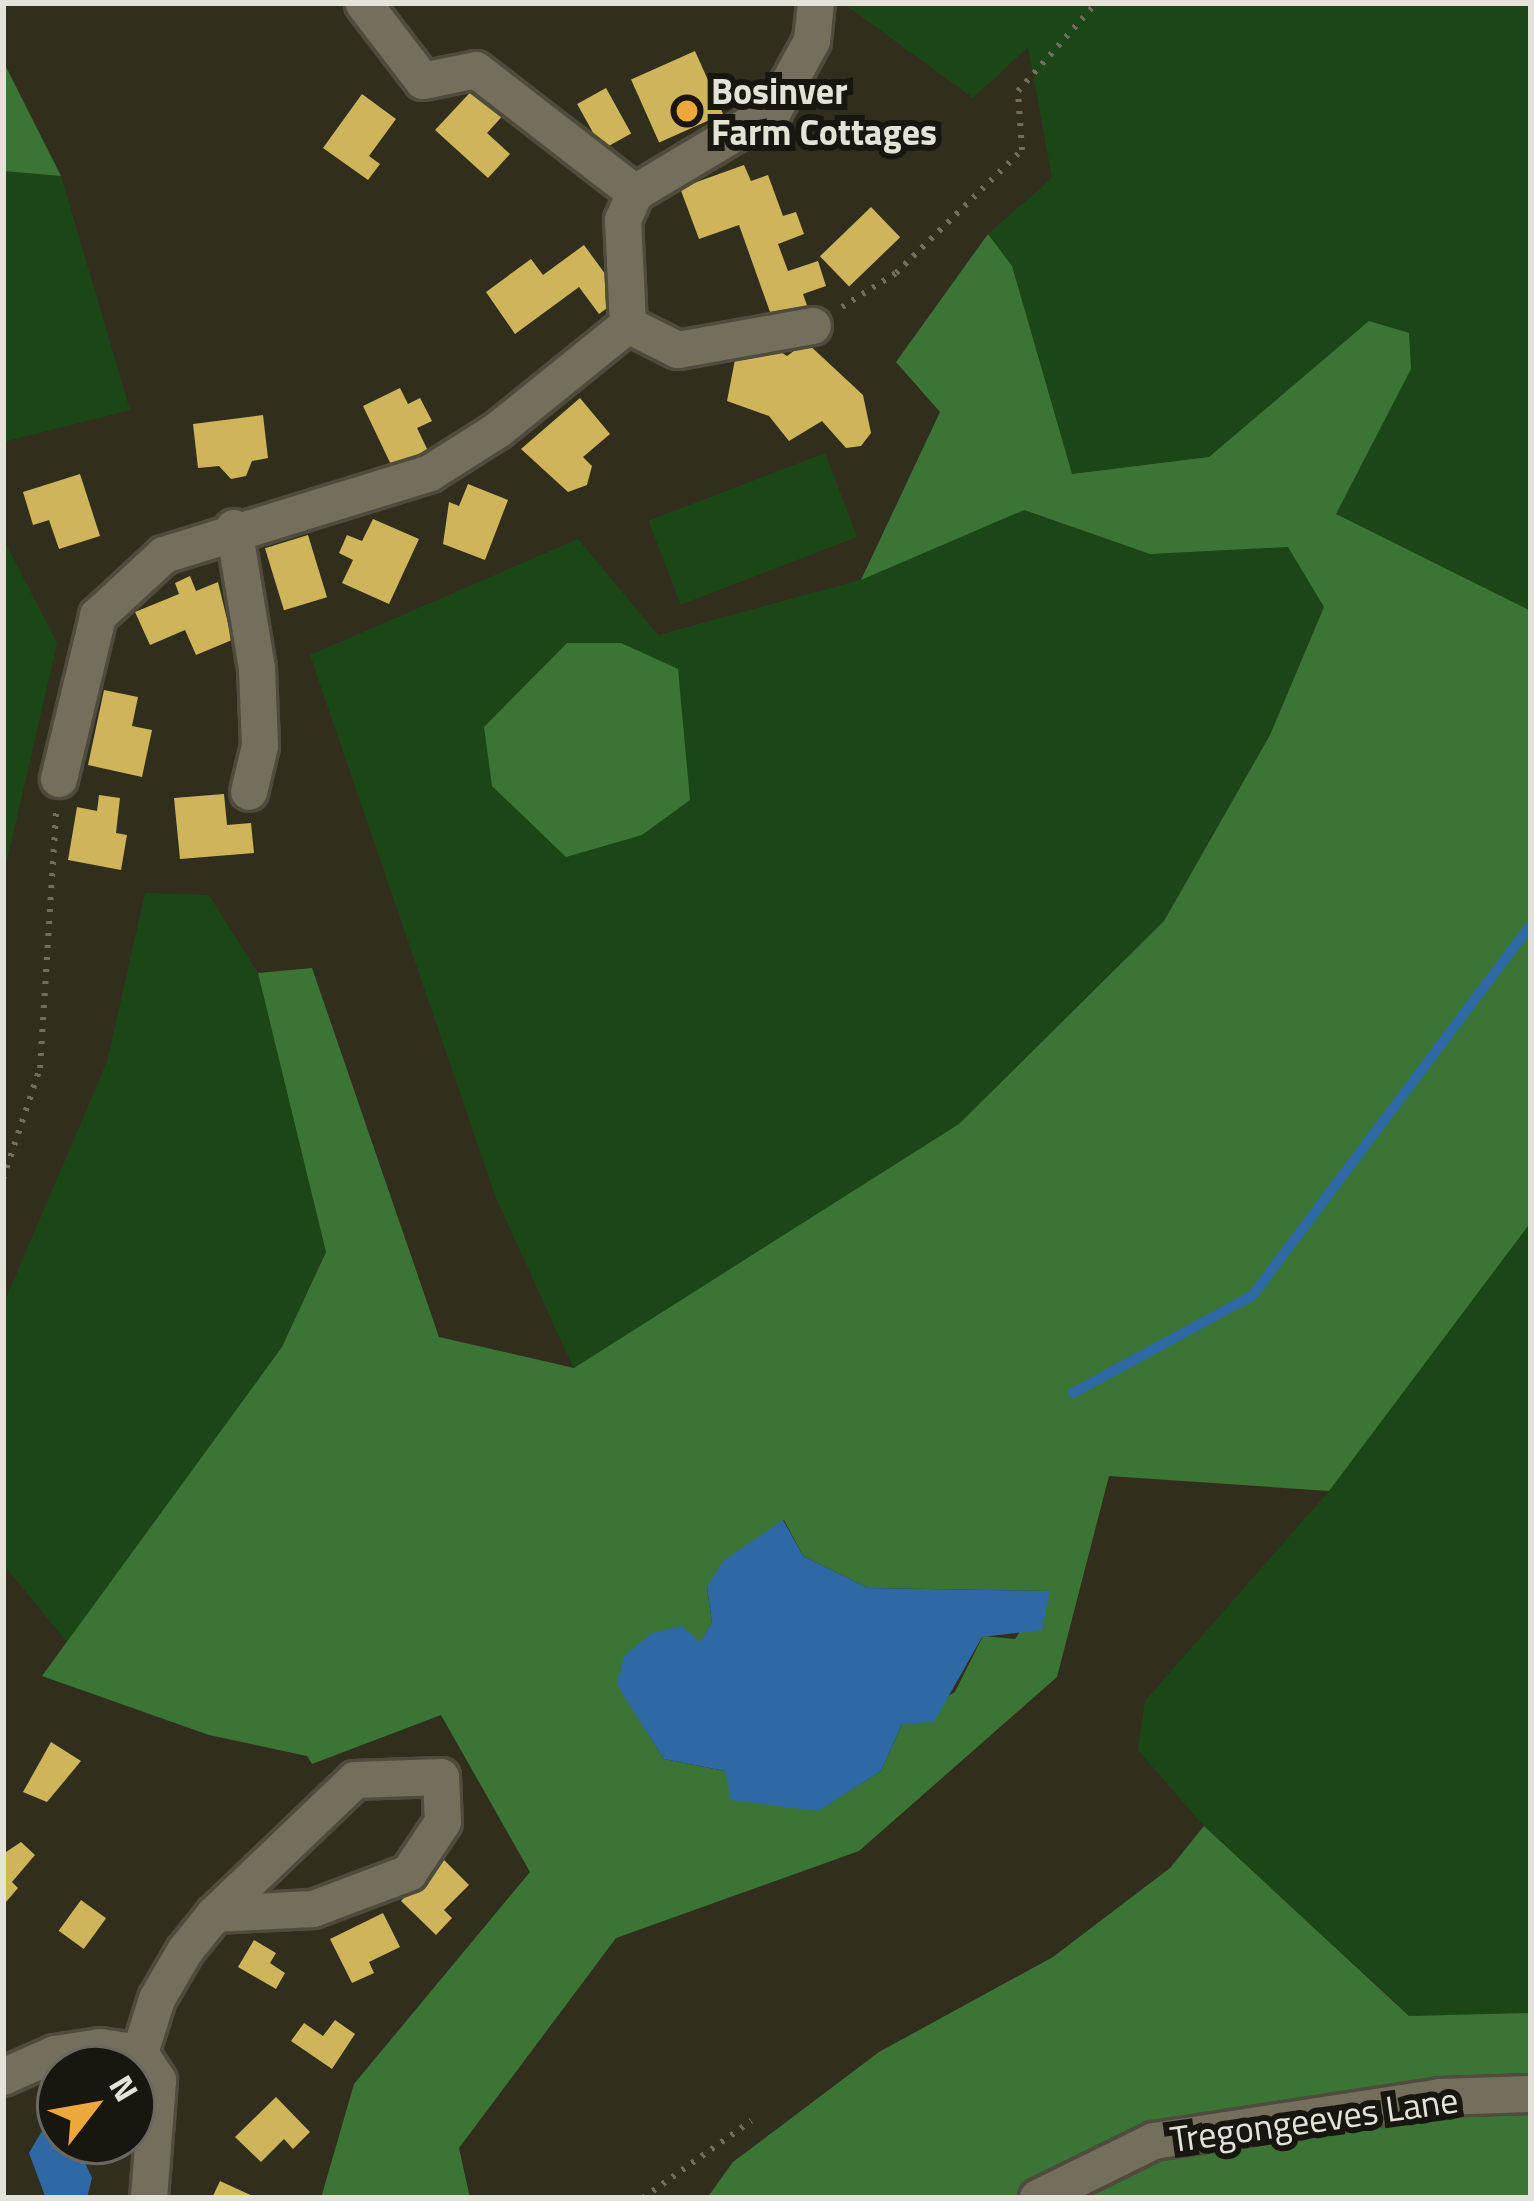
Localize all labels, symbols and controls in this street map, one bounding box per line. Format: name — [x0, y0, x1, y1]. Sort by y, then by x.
place label: Bosinver Farm Cottages — [711, 68, 937, 153]
marker: Bosinver Farm Cottages — [674, 98, 700, 124]
north arrow — [36, 2045, 156, 2165]
text: N — [97, 2065, 152, 2111]
street label: Tregongeeves Lane — [1167, 2077, 1461, 2161]

